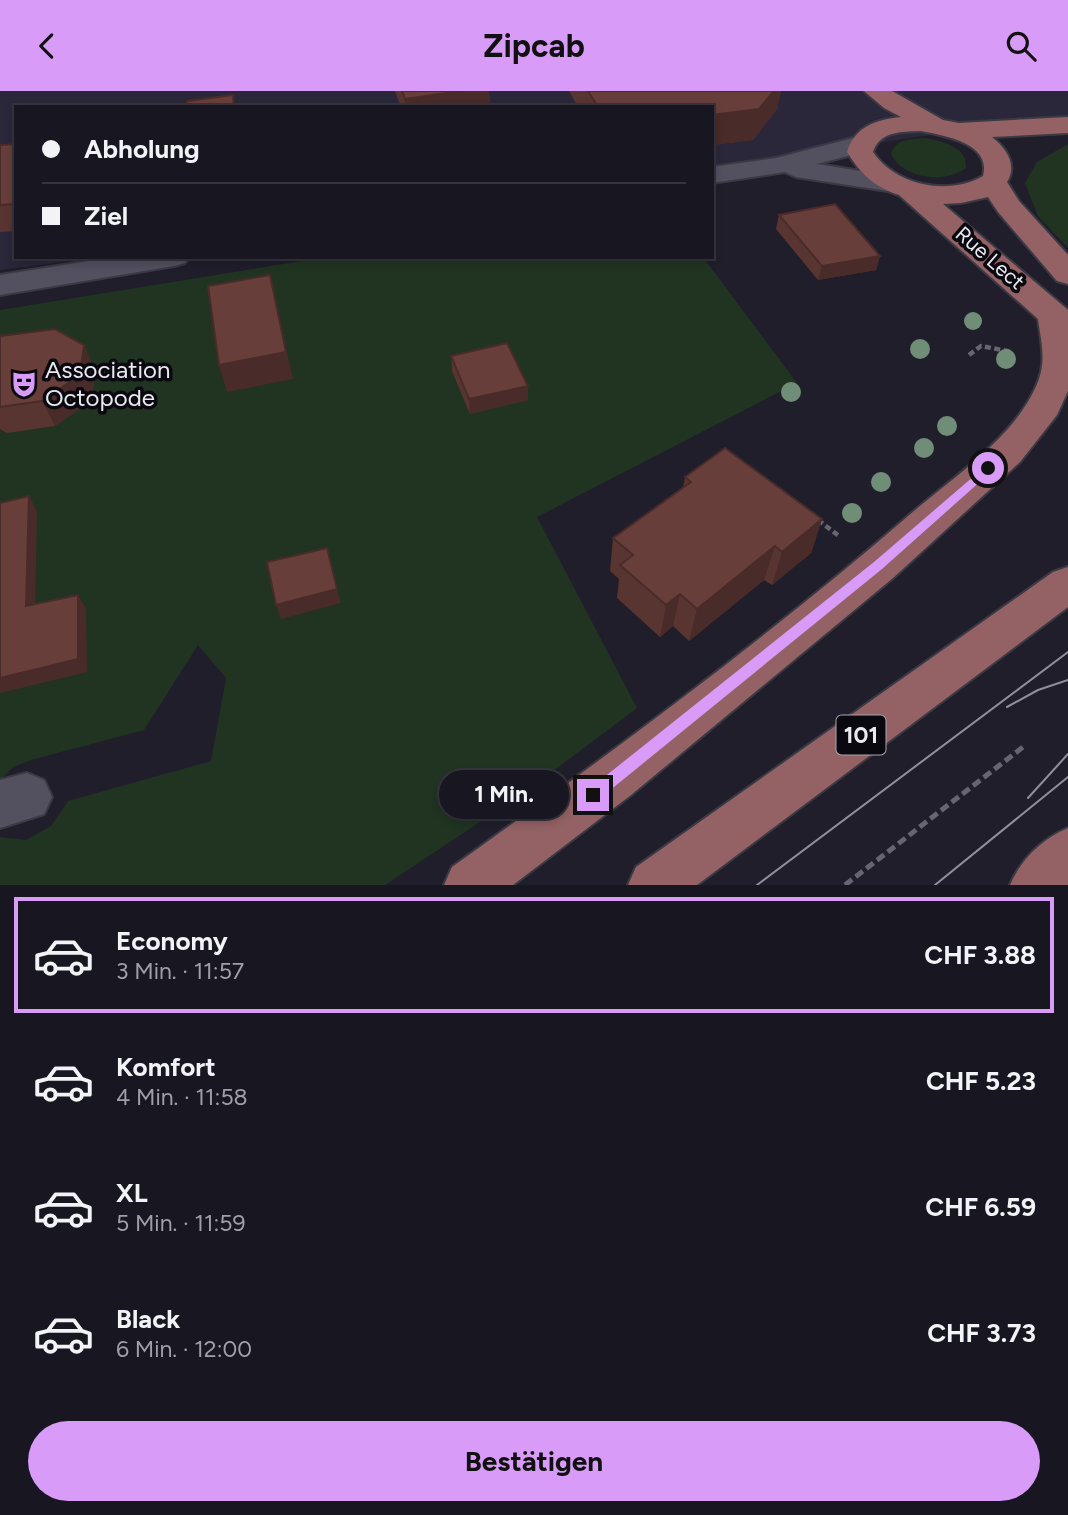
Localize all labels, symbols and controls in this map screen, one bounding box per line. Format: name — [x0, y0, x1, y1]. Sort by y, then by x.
icon: back — [28, 27, 66, 65]
text: Zipcab — [483, 27, 585, 65]
icon: search — [1002, 27, 1040, 65]
text: Abholung — [84, 133, 200, 165]
text: Ziel — [84, 200, 128, 232]
street label: Rue Lect — [951, 221, 1030, 294]
place label: Association Octopode — [45, 355, 170, 412]
theatre icon: Association Octopode — [9, 369, 39, 399]
route start — [972, 452, 1004, 484]
road number: 101 — [836, 715, 886, 755]
callout: 1 Min. — [439, 771, 568, 819]
route end — [577, 779, 609, 811]
text: 1 Min. — [474, 780, 534, 808]
icon: car — [32, 924, 95, 987]
text: Economy — [116, 925, 228, 957]
text: CHF 3.88 — [924, 939, 1036, 971]
text: 3 Min. · 11:57 — [116, 957, 244, 985]
icon: car — [32, 1050, 95, 1113]
text: Komfort — [116, 1051, 216, 1083]
text: CHF 5.23 — [926, 1065, 1036, 1097]
text: 4 Min. · 11:58 — [116, 1083, 248, 1111]
icon: car — [32, 1176, 95, 1239]
text: XL — [116, 1177, 148, 1209]
text: CHF 6.59 — [925, 1191, 1036, 1223]
text: 5 Min. · 11:59 — [116, 1209, 246, 1237]
icon: car — [32, 1302, 95, 1365]
text: Black — [116, 1303, 180, 1335]
text: CHF 3.73 — [927, 1317, 1036, 1349]
text: 6 Min. · 12:00 — [116, 1335, 252, 1363]
button: Bestätigen — [28, 1421, 1040, 1501]

